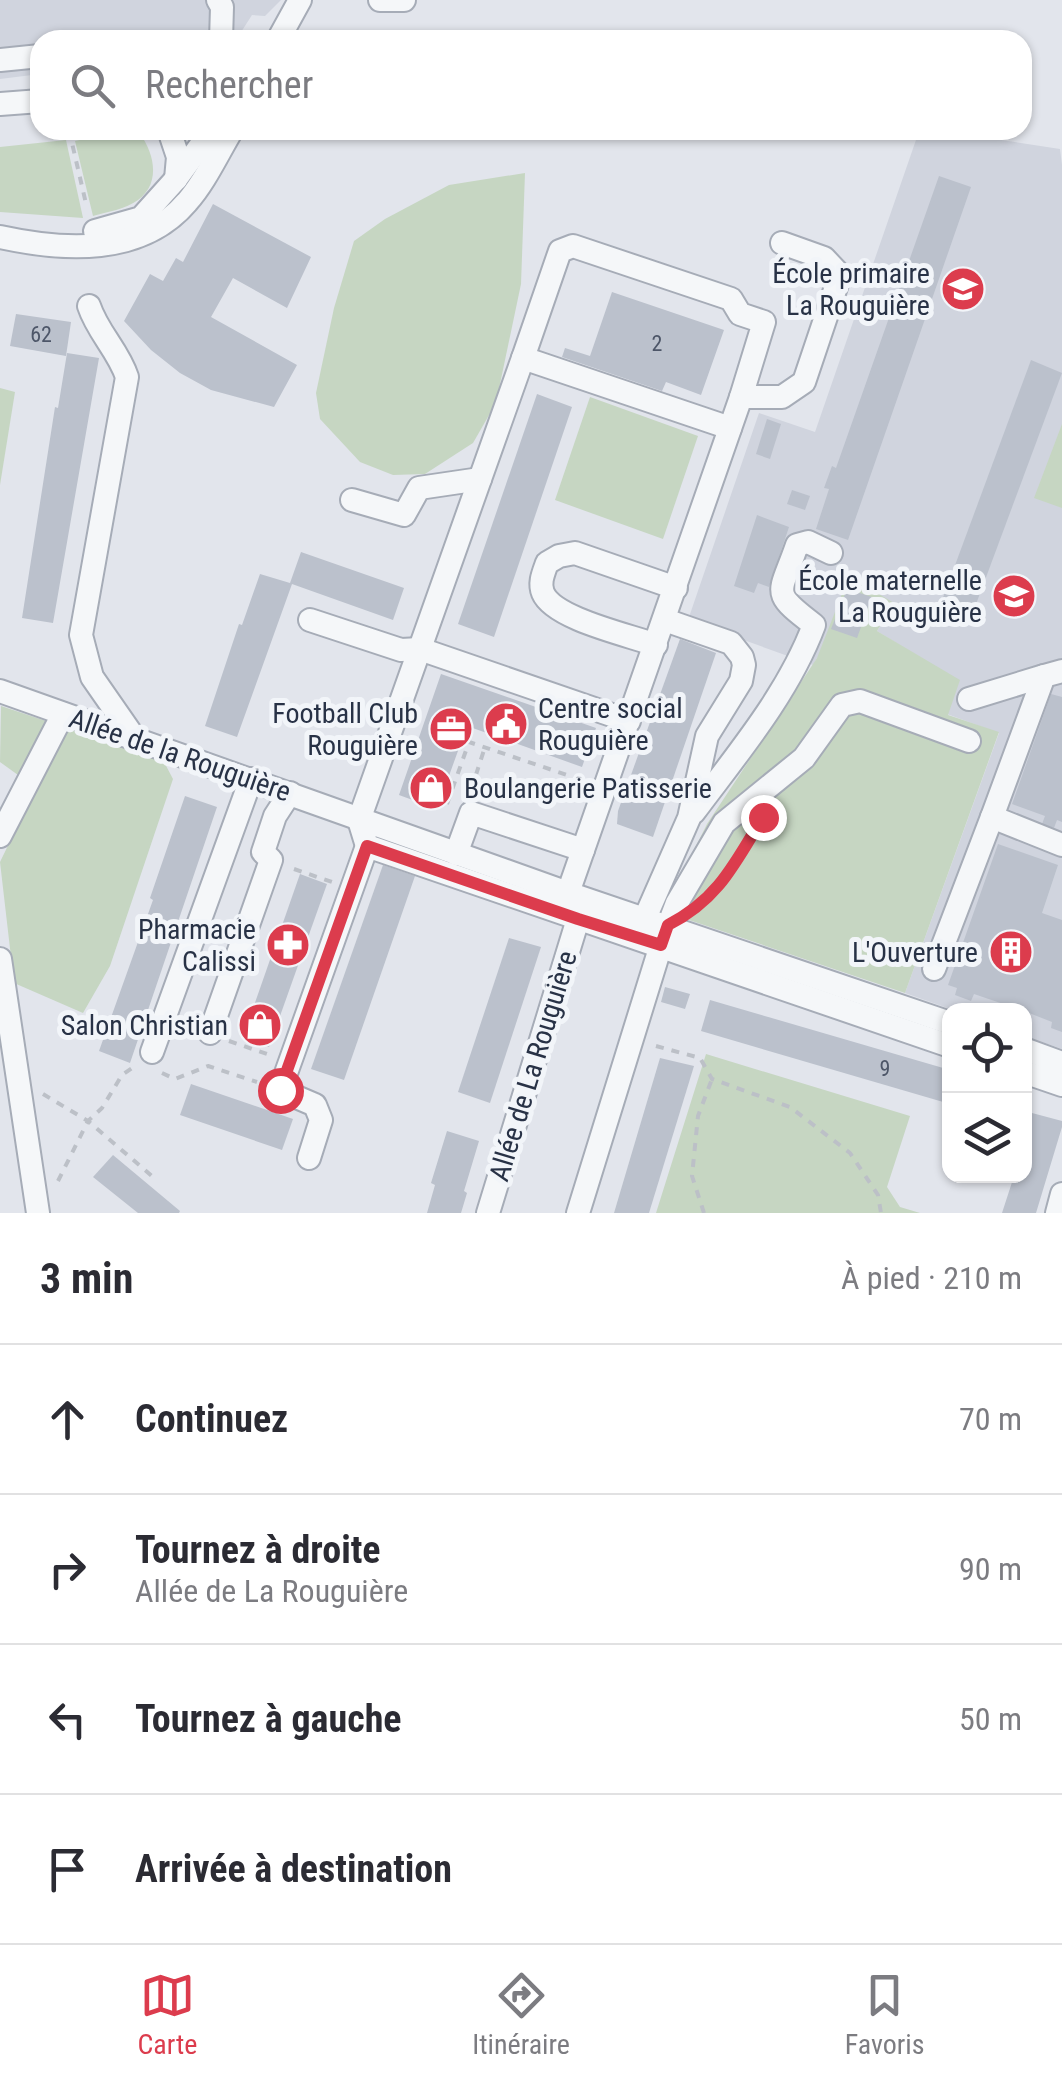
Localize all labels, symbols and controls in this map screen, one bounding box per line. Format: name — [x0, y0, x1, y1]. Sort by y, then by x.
search box — [30, 30, 1032, 140]
icon: search — [65, 58, 120, 113]
text: Rechercher — [145, 63, 313, 107]
place label: École primaire La Rouguière — [772, 257, 930, 322]
school or university icon: École primaire La Rouguière — [940, 266, 986, 312]
house number: 62 — [30, 322, 52, 347]
house number: 2 — [652, 331, 662, 356]
place label: École maternelle La Rouguière — [798, 564, 982, 629]
school or university icon: École maternelle La Rouguière — [991, 573, 1037, 619]
place label: Centre social Rouguière — [538, 692, 683, 757]
place label: Football Club Rouguière — [272, 697, 418, 762]
public building icon: Centre social Rouguière — [483, 701, 529, 747]
street label: Allée de la Rouguière — [65, 702, 295, 808]
office icon: Football Club Rouguière — [428, 706, 474, 752]
shop icon: Boulangerie Patisserie — [408, 765, 454, 811]
place label: Boulangerie Patisserie — [464, 772, 712, 805]
route end — [741, 795, 787, 841]
place label: Pharmacie Calissi — [138, 913, 256, 978]
pharmacy icon: Pharmacie Calissi — [265, 922, 311, 968]
building icon: L'Ouverture — [988, 929, 1034, 975]
place label: L'Ouverture — [852, 936, 978, 969]
street label: Allée de La Rouguière — [482, 947, 584, 1185]
shop icon: Salon Christian — [237, 1002, 283, 1048]
map controls — [942, 1003, 1032, 1183]
button: locate — [942, 1003, 1032, 1093]
place label: Salon Christian — [61, 1009, 228, 1042]
house number: 9 — [880, 1056, 890, 1081]
route start — [258, 1068, 304, 1114]
button: layers — [942, 1093, 1032, 1183]
text: 3 min — [40, 1254, 133, 1303]
text: À pied · 210 m — [841, 1259, 1022, 1297]
icon: ahead — [40, 1392, 95, 1447]
text: Continuez — [135, 1397, 288, 1441]
text: 70 m — [959, 1400, 1022, 1438]
text: Tournez à droite — [135, 1528, 381, 1572]
icon: right — [40, 1542, 95, 1597]
text: 90 m — [959, 1550, 1022, 1588]
text: Allée de La Rouguière — [135, 1572, 408, 1610]
icon: left — [40, 1692, 95, 1747]
text: Tournez à gauche — [135, 1697, 402, 1741]
text: 50 m — [959, 1700, 1022, 1738]
icon: arrive — [40, 1842, 95, 1897]
text: Arrivée à destination — [135, 1847, 452, 1891]
tab: Carte — [137, 1968, 197, 2061]
tab: Itinéraire — [472, 1968, 570, 2061]
tab: Favoris — [845, 1968, 925, 2061]

